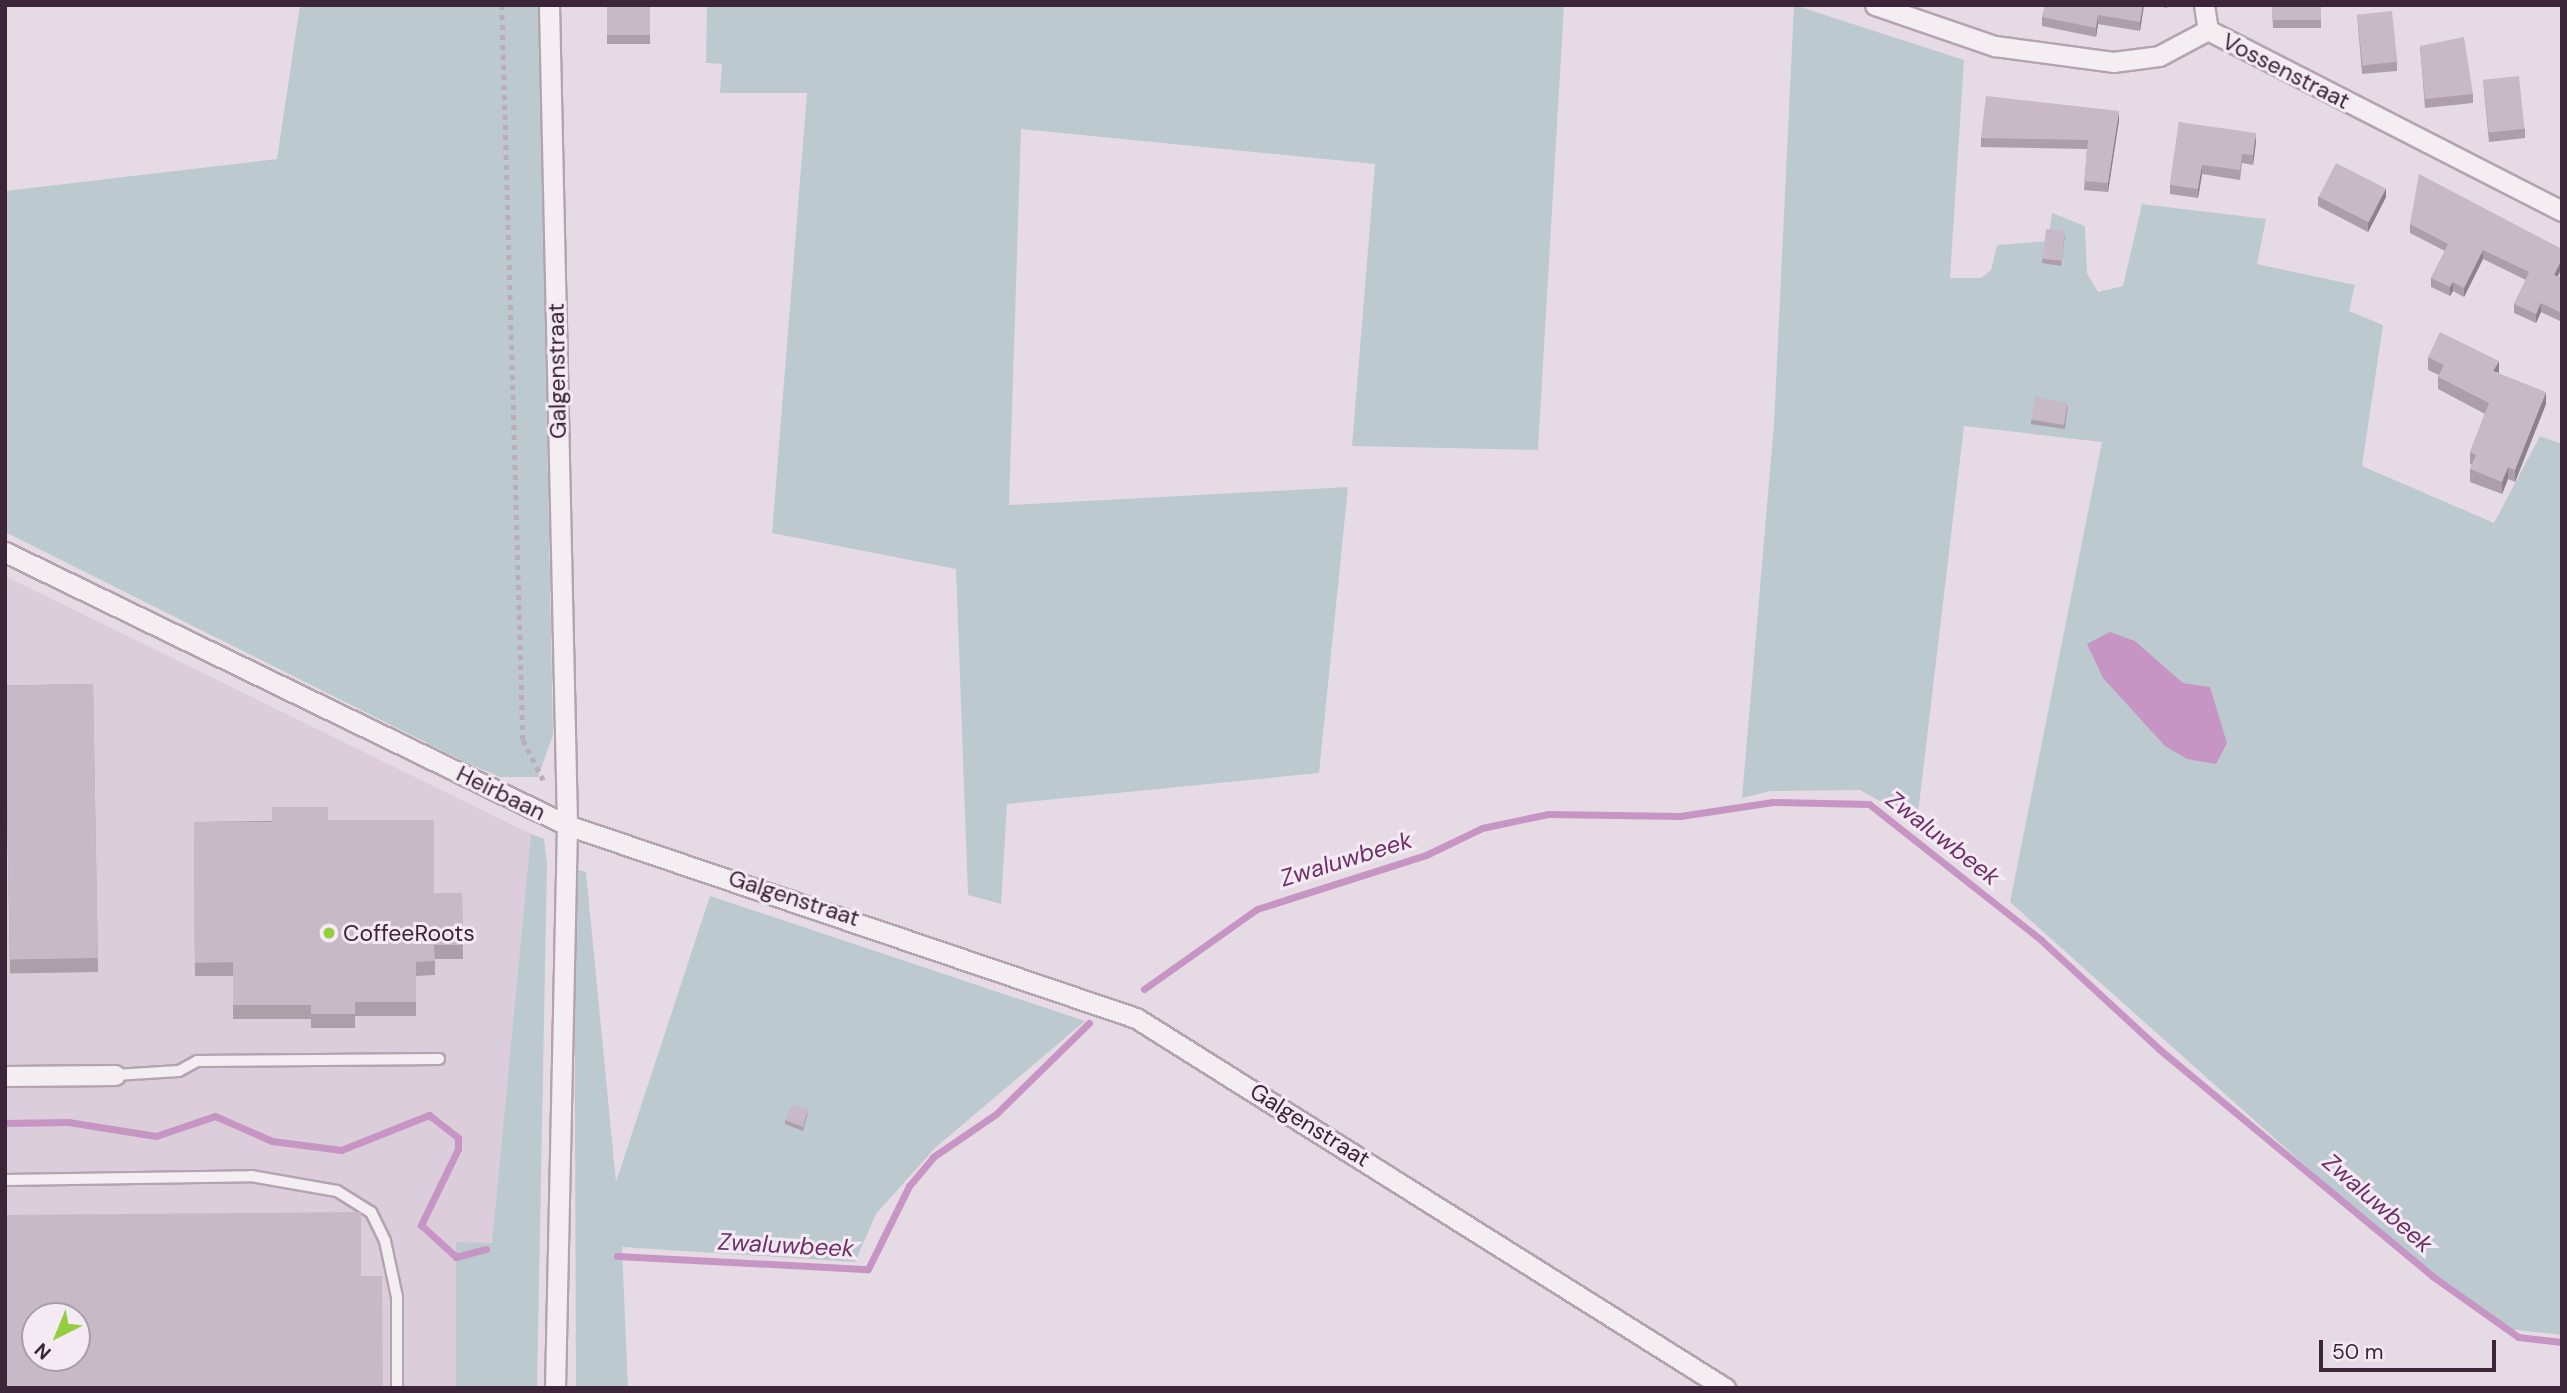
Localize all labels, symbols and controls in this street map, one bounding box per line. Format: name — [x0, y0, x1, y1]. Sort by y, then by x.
street label: Vossenstraat — [2218, 27, 2354, 115]
street label: Galgenstraat — [542, 303, 572, 439]
street label: Heirbaan — [452, 760, 550, 826]
water label: Zwaluwbeek — [1880, 785, 2006, 891]
water label: Zwaluwbeek — [1277, 825, 1415, 893]
street label: Galgenstraat — [725, 864, 863, 932]
place label: CoffeeRoots — [343, 919, 475, 947]
marker: CoffeeRoots — [321, 925, 337, 941]
street label: Galgenstraat — [1245, 1077, 1375, 1173]
water label: Zwaluwbeek — [2317, 1147, 2439, 1259]
water label: Zwaluwbeek — [717, 1227, 855, 1263]
north arrow — [21, 1302, 91, 1372]
scale bar — [2322, 1326, 2499, 1370]
text: N — [29, 1337, 56, 1365]
text: 50 m — [2332, 1338, 2383, 1366]

